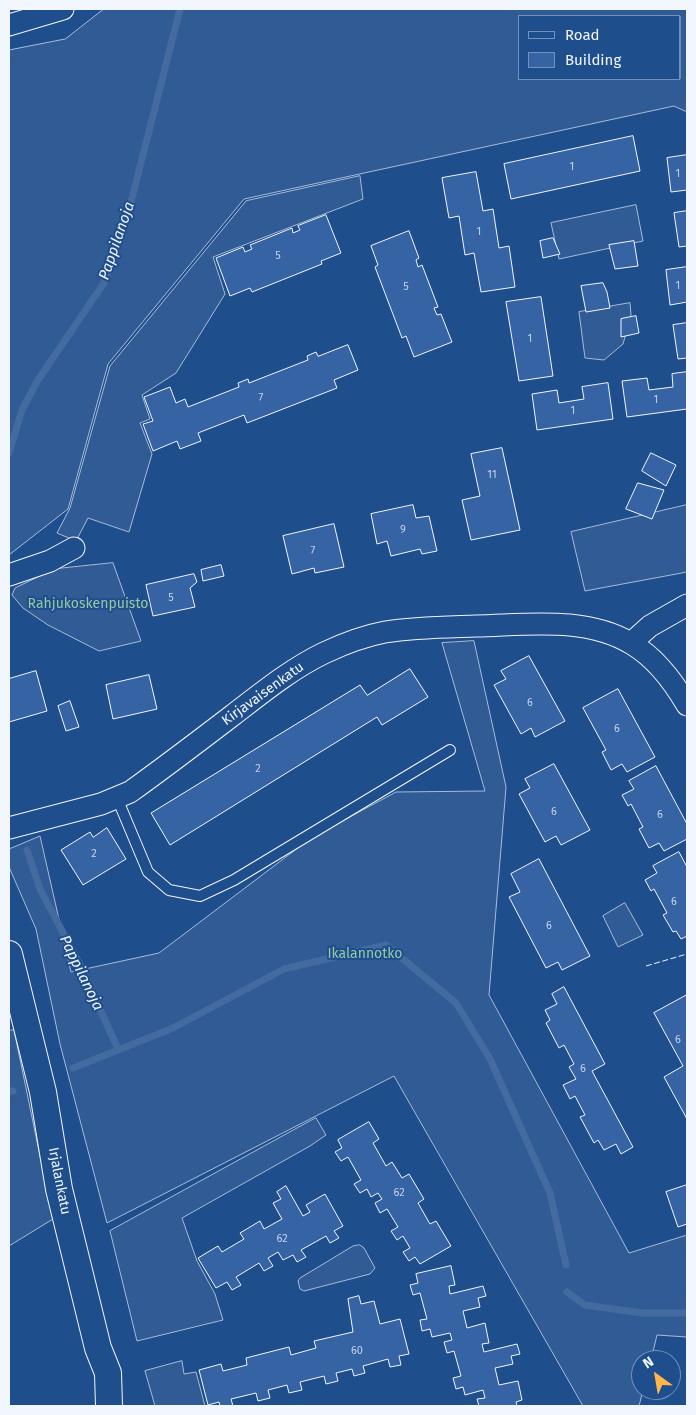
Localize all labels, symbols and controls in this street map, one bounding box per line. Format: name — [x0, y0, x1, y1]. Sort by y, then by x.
legend — [518, 15, 681, 80]
text: Road — [565, 26, 600, 44]
text: Building — [565, 51, 621, 69]
house number: 1 — [570, 160, 574, 174]
house number: 1 — [676, 167, 680, 181]
water label: Pappilanoja — [95, 200, 139, 282]
house number: 1 — [477, 225, 481, 239]
house number: 5 — [275, 249, 281, 263]
house number: 1 — [676, 279, 680, 293]
house number: 5 — [403, 280, 409, 294]
house number: 1 — [528, 332, 532, 346]
house number: 7 — [259, 391, 263, 405]
house number: 1 — [654, 393, 658, 407]
house number: 1 — [571, 404, 575, 418]
house number: 11 — [487, 468, 497, 482]
house number: 9 — [400, 523, 406, 537]
house number: 7 — [311, 544, 315, 558]
house number: 5 — [168, 591, 174, 605]
park label: Rahjukoskenpuisto — [28, 596, 148, 612]
street label: Kirjavaisenkatu — [219, 659, 307, 729]
house number: 6 — [527, 696, 533, 710]
house number: 6 — [614, 722, 620, 736]
house number: 2 — [255, 762, 261, 776]
house number: 6 — [551, 805, 557, 819]
house number: 6 — [657, 808, 663, 822]
house number: 2 — [91, 847, 97, 861]
house number: 6 — [671, 895, 677, 909]
house number: 6 — [546, 919, 552, 933]
water label: Pappilanoja — [55, 933, 107, 1013]
park label: Ikalannotko — [327, 946, 403, 962]
house number: 6 — [675, 1033, 681, 1047]
house number: 6 — [580, 1062, 586, 1076]
street label: Irjalankatu — [44, 1146, 74, 1216]
house number: 62 — [393, 1186, 405, 1200]
house number: 62 — [276, 1232, 288, 1246]
house number: 60 — [351, 1344, 363, 1358]
north arrow — [631, 1350, 681, 1400]
text: N — [640, 1353, 657, 1372]

